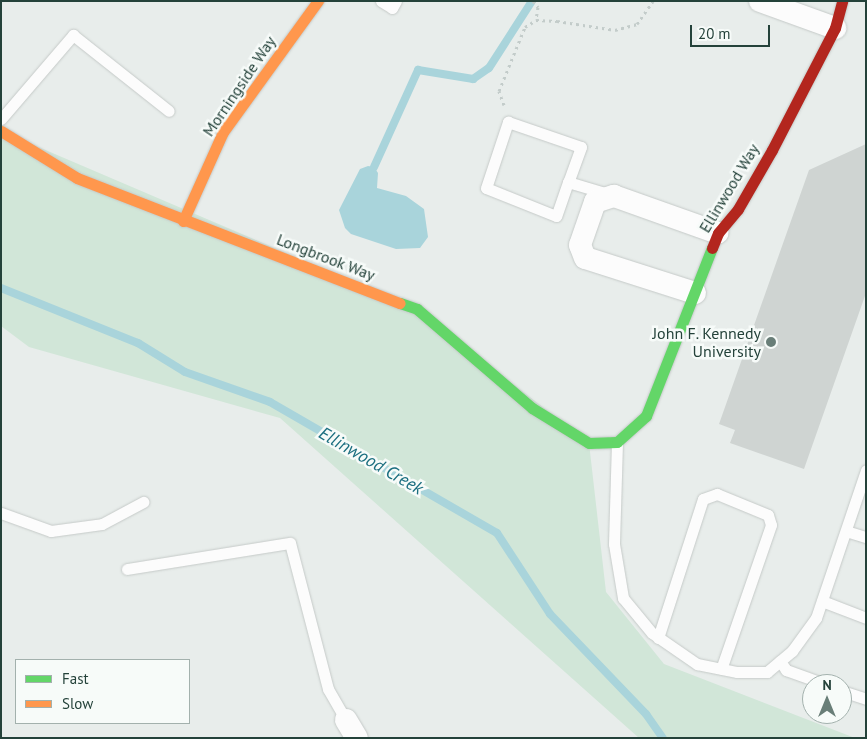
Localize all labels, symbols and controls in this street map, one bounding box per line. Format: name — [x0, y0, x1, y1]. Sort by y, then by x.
scale bar — [692, 15, 772, 47]
text: 20 m — [698, 24, 731, 43]
street label: Morningside Way — [198, 32, 280, 140]
street label: Ellinwood Way — [695, 140, 763, 236]
street label: Longbrook Way — [274, 229, 378, 285]
place label: John F. Kennedy University — [651, 323, 761, 361]
marker: John F. Kennedy University — [765, 336, 777, 348]
water label: Ellinwood Creek — [315, 422, 427, 500]
legend — [15, 659, 190, 724]
text: Fast — [62, 669, 89, 688]
north arrow — [802, 674, 852, 724]
text: N — [822, 676, 832, 694]
text: Slow — [62, 694, 93, 713]

